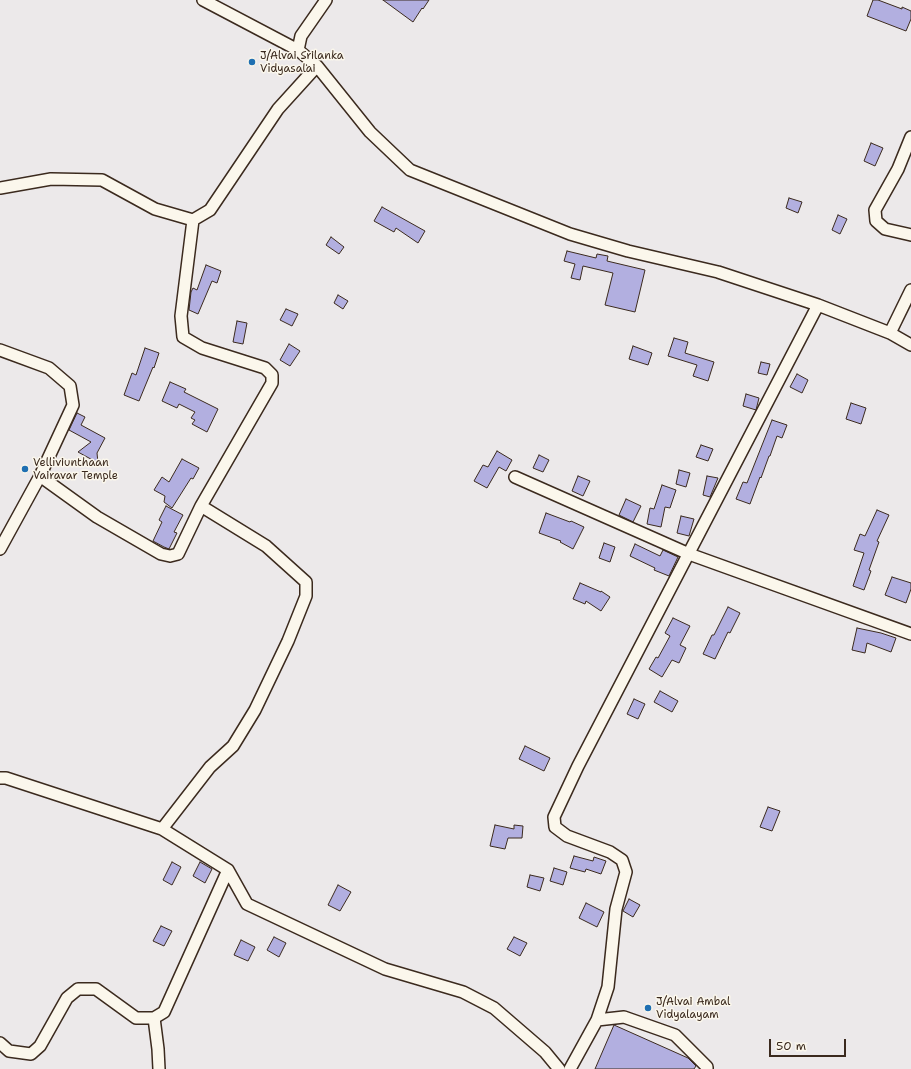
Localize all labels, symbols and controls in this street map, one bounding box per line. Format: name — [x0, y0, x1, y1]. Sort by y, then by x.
place label: J/Alvai Srilanka Vidyasalai — [260, 49, 344, 75]
marker: J/Alvai Srilanka Vidyasalai — [247, 57, 257, 67]
place label: Velliviunthaan Vairavar Temple — [33, 456, 118, 482]
marker: Velliviunthaan Vairavar Temple — [20, 464, 30, 474]
place label: J/Alvai Ambal Vidyalayam — [656, 995, 730, 1021]
marker: J/Alvai Ambal Vidyalayam — [643, 1003, 653, 1013]
scale bar — [771, 1031, 848, 1057]
text: 50 m — [776, 1038, 806, 1054]

